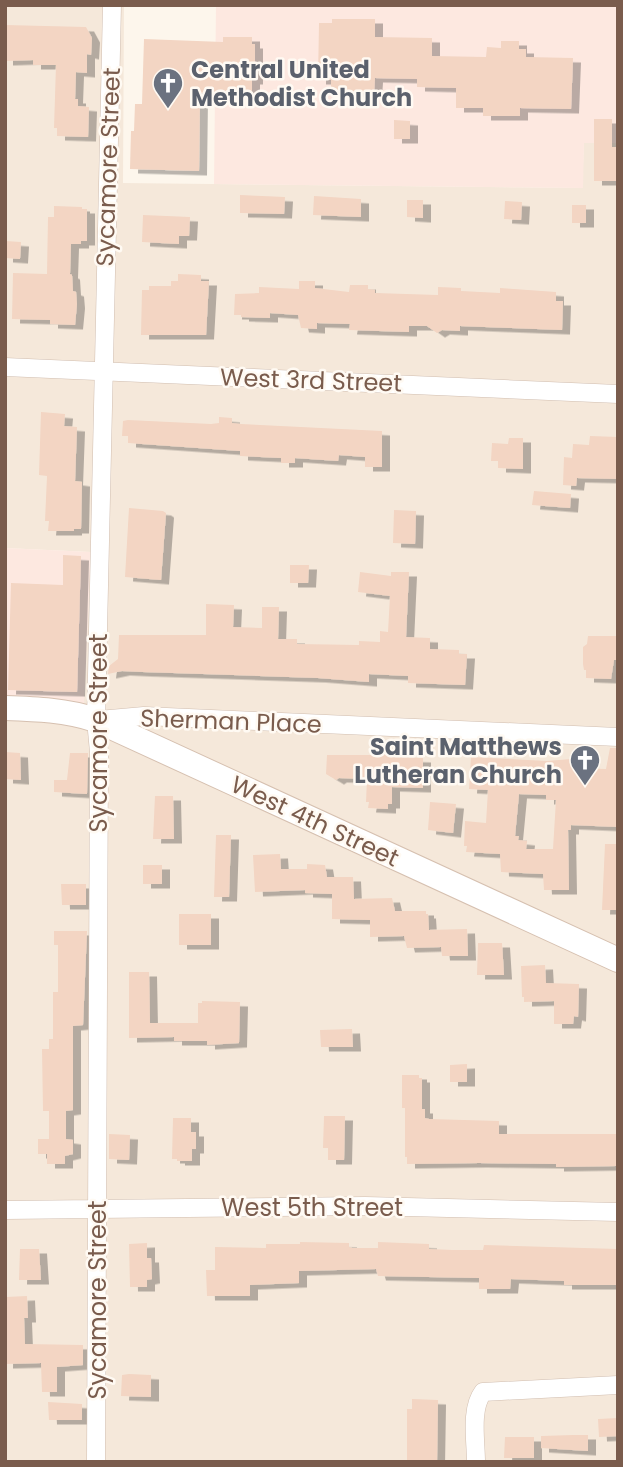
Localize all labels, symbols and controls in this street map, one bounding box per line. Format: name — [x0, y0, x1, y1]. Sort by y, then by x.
place label: Central United Methodist Church — [191, 53, 412, 114]
church icon: Central United Methodist Church — [151, 66, 185, 110]
street label: Sycamore Street — [88, 67, 128, 267]
street label: West 3rd Street — [219, 360, 403, 400]
street label: Sycamore Street — [82, 634, 115, 832]
street label: Sherman Place — [140, 701, 322, 741]
place label: Saint Matthews Lutheran Church — [354, 730, 562, 791]
church icon: Saint Matthews Lutheran Church — [568, 743, 602, 787]
street label: West 4th Street — [226, 768, 404, 874]
street label: West 5th Street — [221, 1191, 403, 1224]
street label: Sycamore Street — [81, 1201, 114, 1399]

